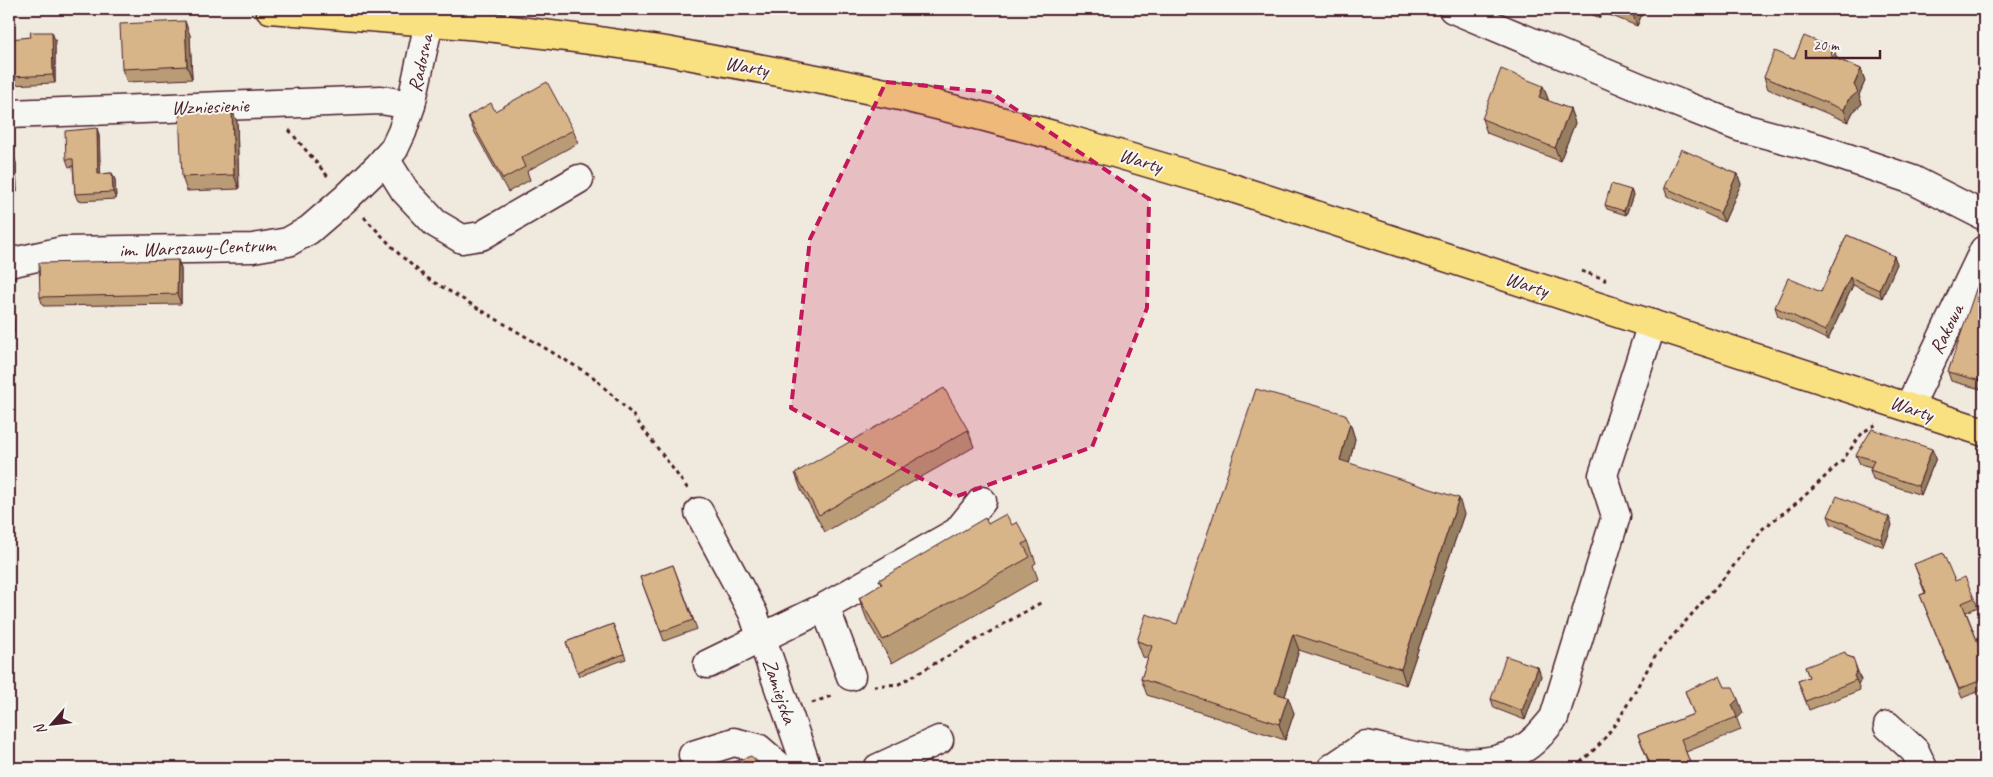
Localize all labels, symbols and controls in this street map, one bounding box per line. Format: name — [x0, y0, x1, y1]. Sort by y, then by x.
scale bar — [1806, 28, 1879, 60]
street label: Radosna — [402, 30, 439, 94]
text: 20 m — [1813, 36, 1840, 55]
street label: Warty — [723, 50, 773, 83]
street label: Wzniesienie — [171, 93, 250, 120]
street label: Warty — [1116, 142, 1168, 179]
street label: im. Warszawy-Centrum — [118, 232, 277, 263]
street label: Warty — [1502, 266, 1554, 304]
street label: Rakowa — [1924, 299, 1970, 358]
street label: Warty — [1887, 390, 1939, 428]
street label: Zamiejska — [757, 655, 803, 728]
north arrow — [28, 700, 78, 750]
text: N — [30, 720, 51, 738]

